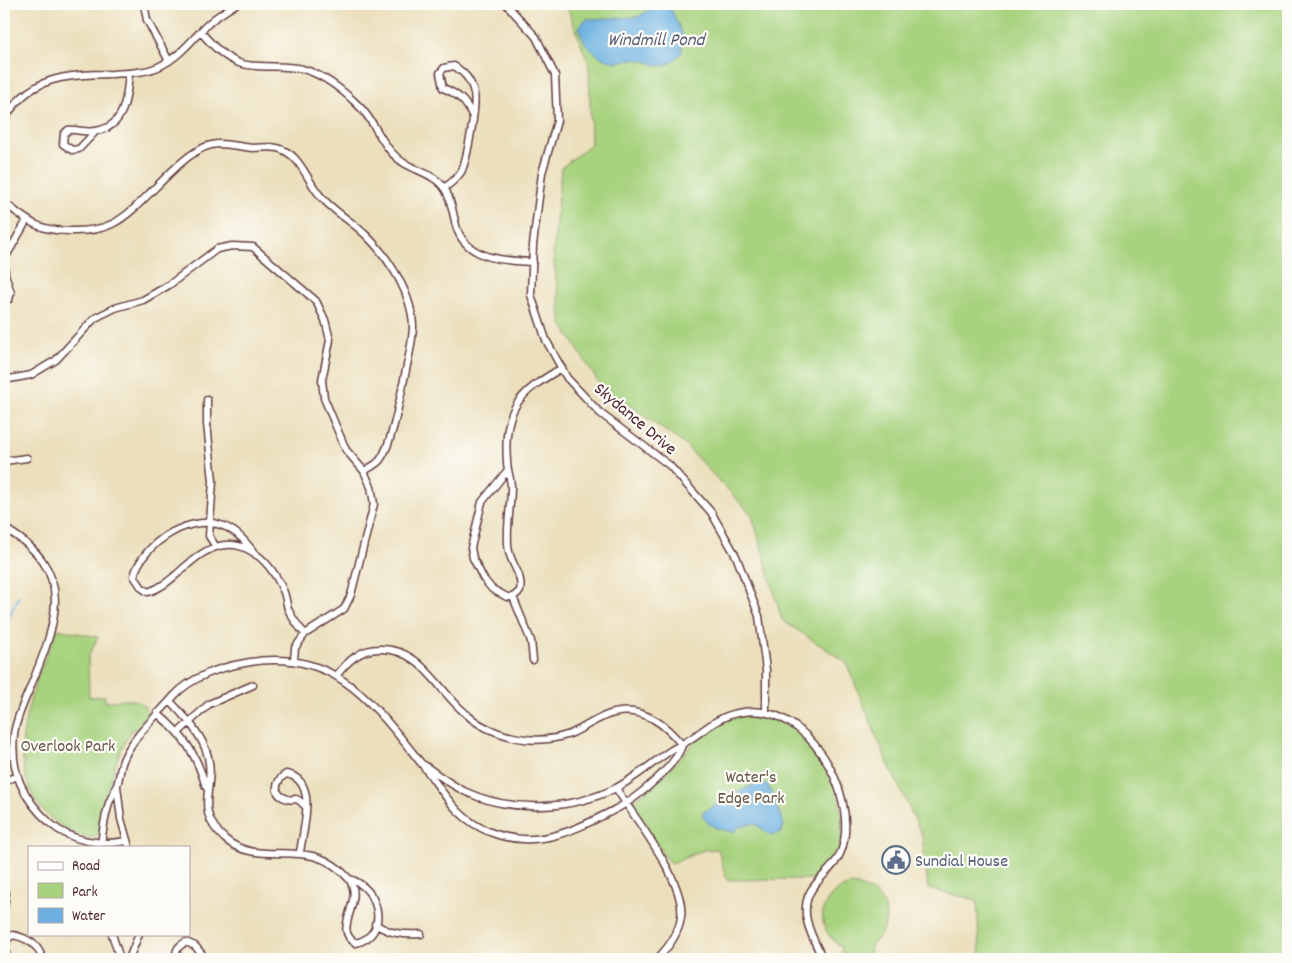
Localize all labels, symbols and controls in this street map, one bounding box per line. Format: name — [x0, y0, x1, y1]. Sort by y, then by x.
water label: Windmill Pond — [608, 28, 706, 55]
street label: Skydance Drive — [587, 378, 681, 462]
park label: Overlook Park — [21, 735, 115, 760]
park label: Water's Edge Park — [717, 766, 785, 812]
public building icon: Sundial House — [881, 845, 911, 875]
legend — [28, 846, 190, 936]
place label: Sundial House — [915, 850, 1008, 875]
text: Road — [72, 856, 100, 878]
text: Park — [72, 882, 98, 904]
text: Water — [72, 906, 106, 928]

